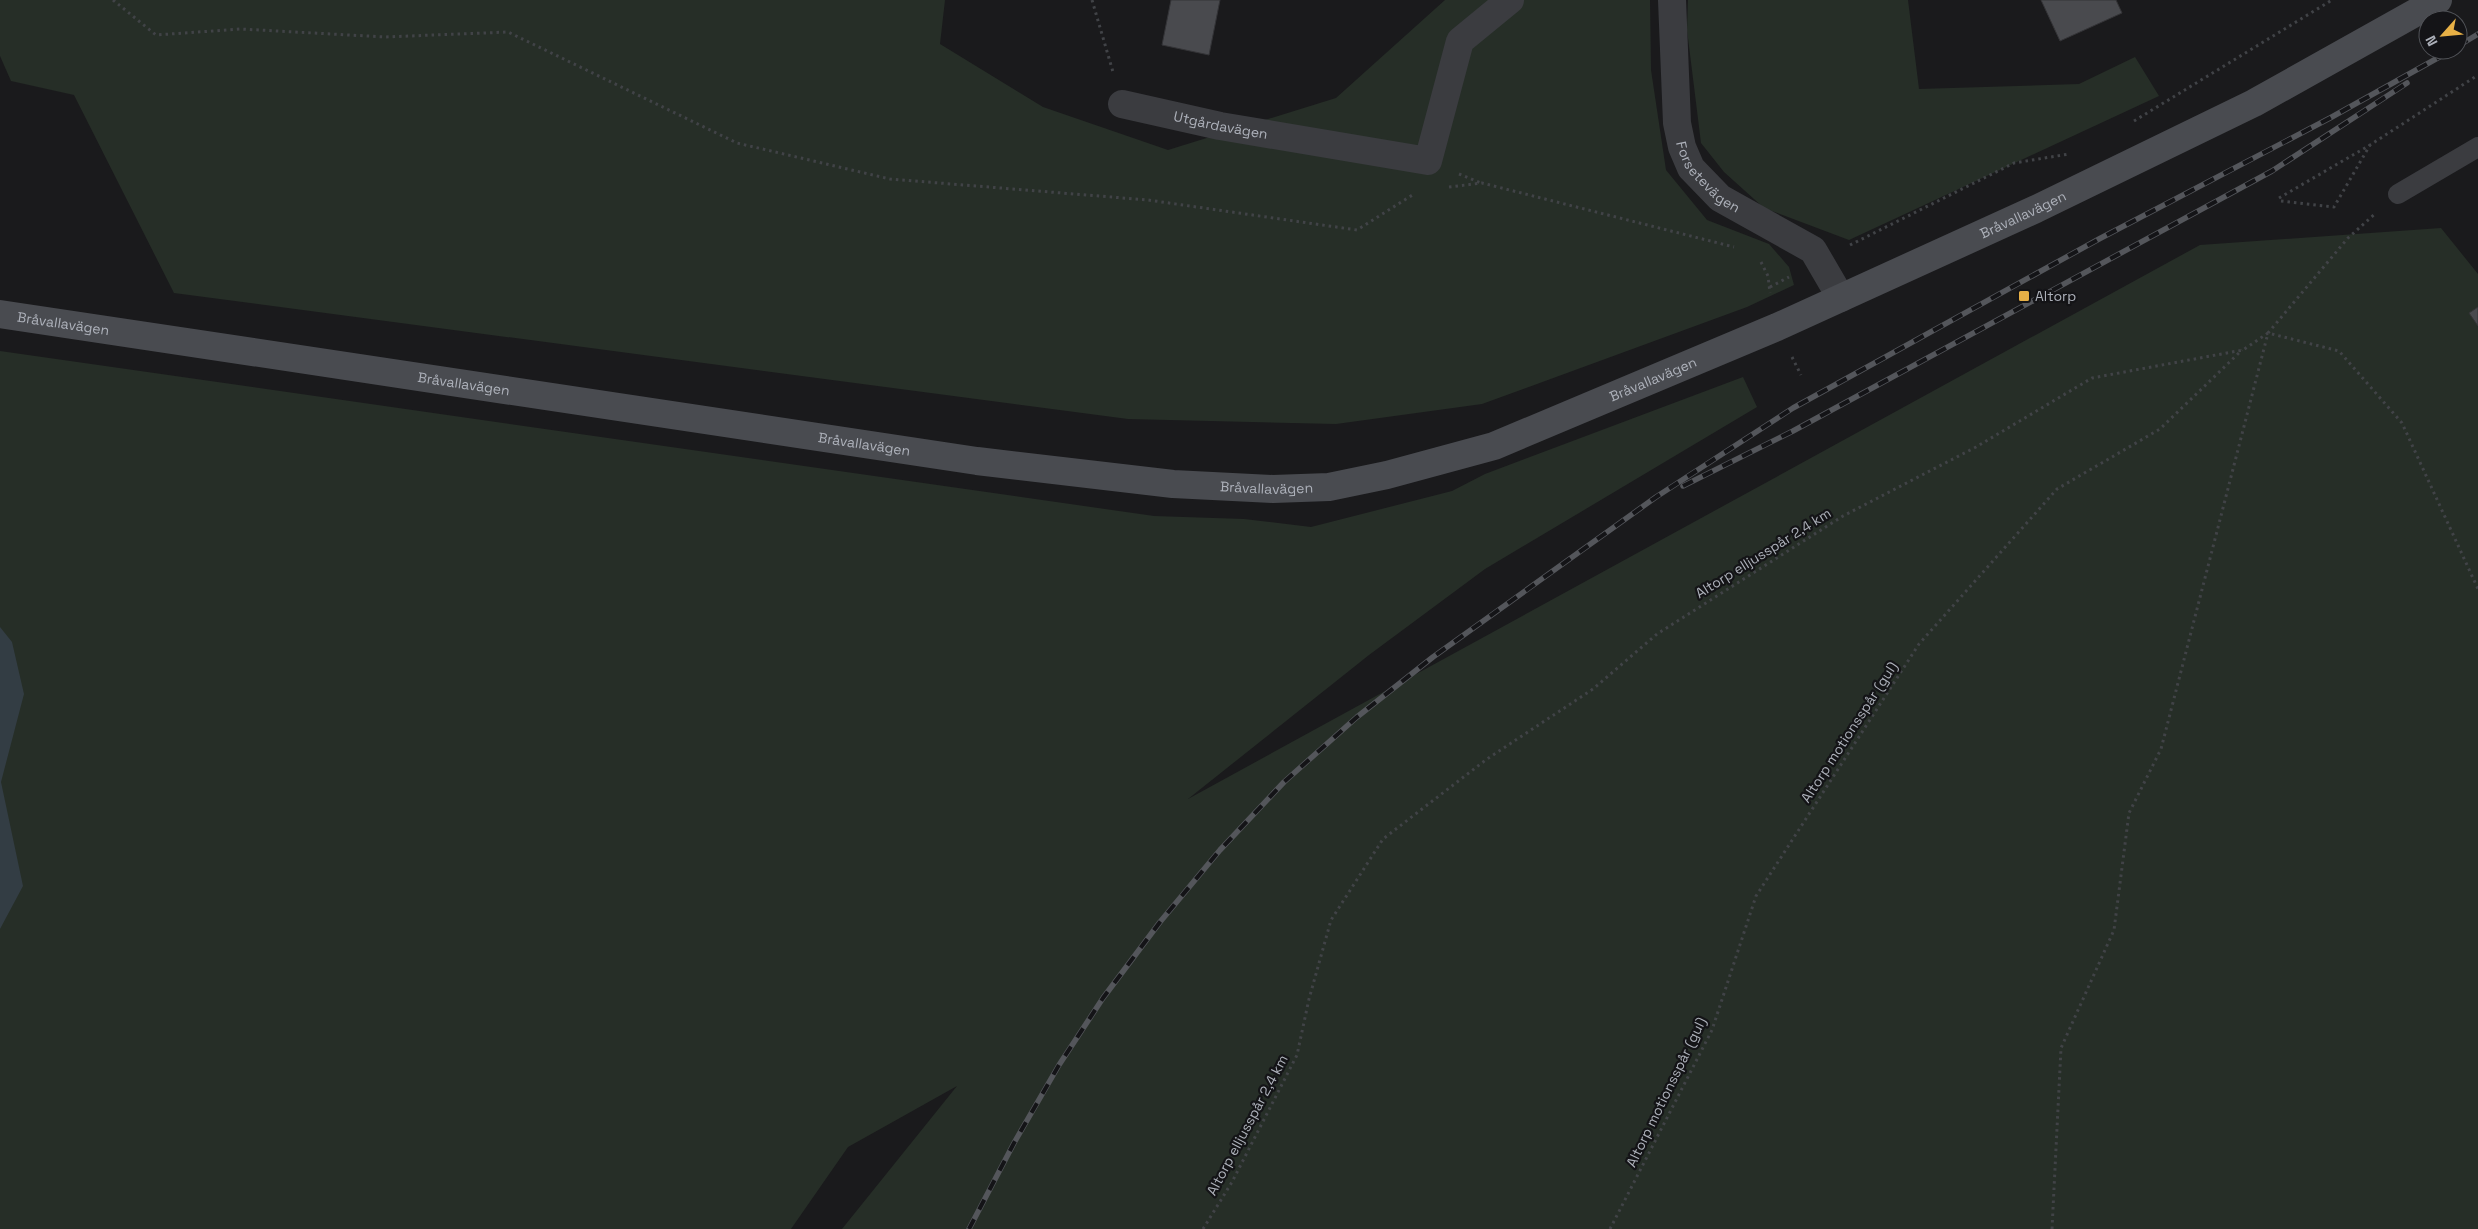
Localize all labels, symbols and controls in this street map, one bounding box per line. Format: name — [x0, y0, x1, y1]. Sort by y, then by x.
north arrow — [2418, 10, 2468, 60]
text: N — [2421, 33, 2442, 49]
street label: Utgårdavägen — [1172, 107, 1269, 143]
street label: Forsetevägen — [1672, 140, 1743, 217]
street label: Bråvallavägen — [1977, 187, 2069, 242]
place label: Altorp — [2035, 287, 2076, 305]
marker: Altorp — [2017, 289, 2031, 303]
street label: Bråvallavägen — [16, 308, 111, 339]
street label: Bråvallavägen — [1607, 353, 1699, 406]
street label: Bråvallavägen — [416, 368, 511, 400]
street label: Bråvallavägen — [817, 428, 912, 460]
street label: Bråvallavägen — [1220, 477, 1313, 498]
street label: Altorp elljusspår 2,4 km — [1692, 504, 1834, 602]
street label: Altorp motionsspår (gul) — [1797, 658, 1901, 806]
street label: Altorp motionsspår (gul) — [1622, 1014, 1710, 1170]
street label: Altorp elljusspår 2,4 km — [1202, 1052, 1292, 1198]

